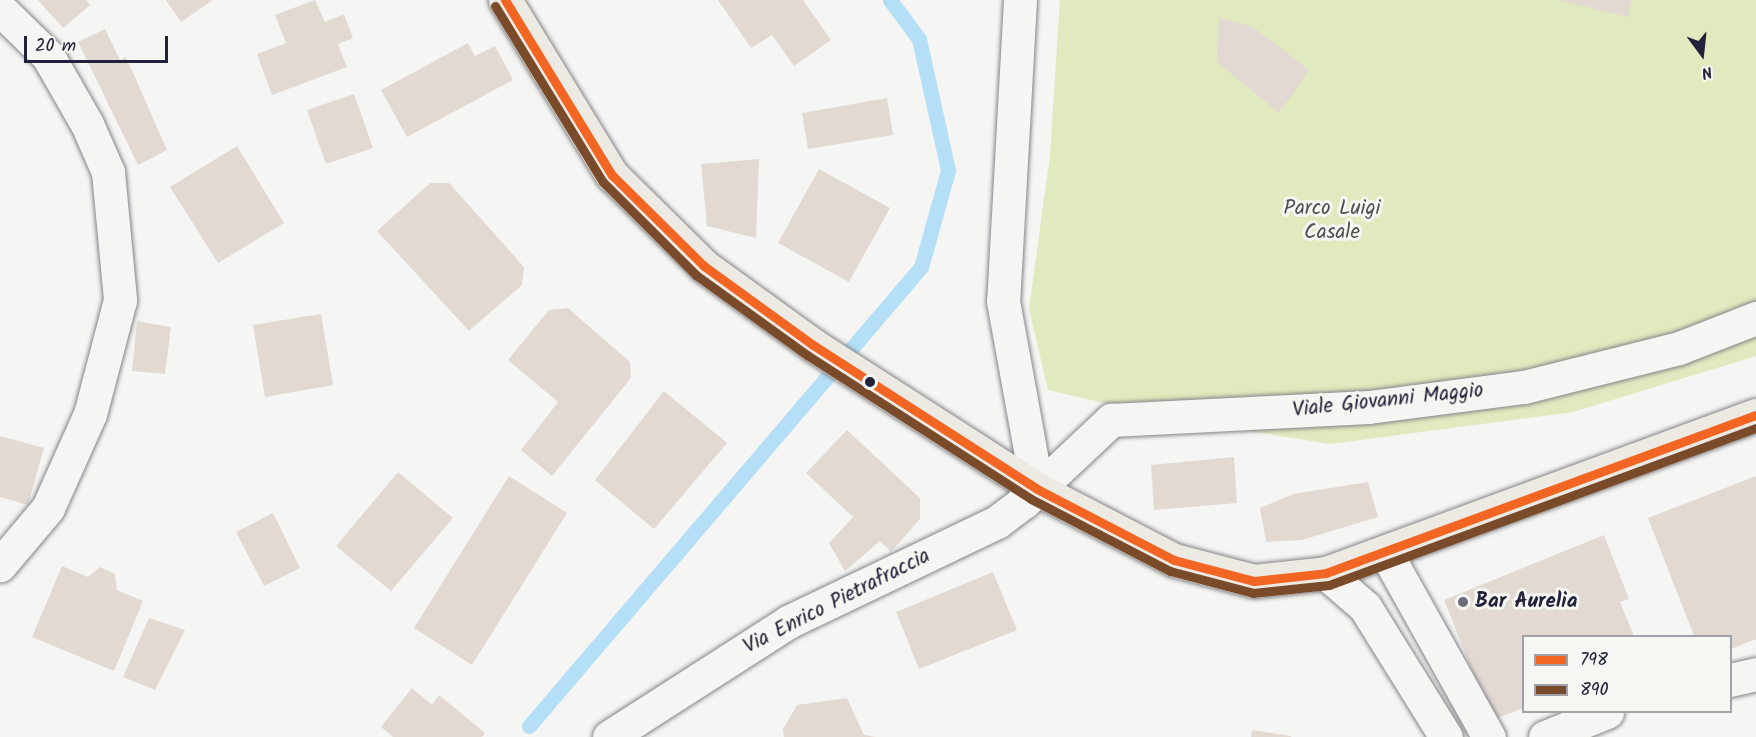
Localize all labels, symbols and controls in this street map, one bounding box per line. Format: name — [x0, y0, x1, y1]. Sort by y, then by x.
scale bar — [27, 24, 171, 62]
north arrow — [1672, 24, 1732, 84]
text: 20 m — [35, 32, 76, 61]
text: N — [1699, 58, 1715, 85]
park label: Parco Luigi Casale — [1283, 196, 1381, 246]
unlabelled marker — [864, 376, 876, 388]
street label: Viale Giovanni Maggio — [1291, 378, 1485, 424]
street label: Via Enrico Pietrafraccia — [739, 544, 935, 660]
place label: Bar Aurelia — [1475, 589, 1578, 615]
marker: Bar Aurelia — [1456, 595, 1470, 609]
legend — [1522, 635, 1732, 713]
text: 798 — [1580, 646, 1608, 675]
text: 890 — [1580, 676, 1609, 705]

